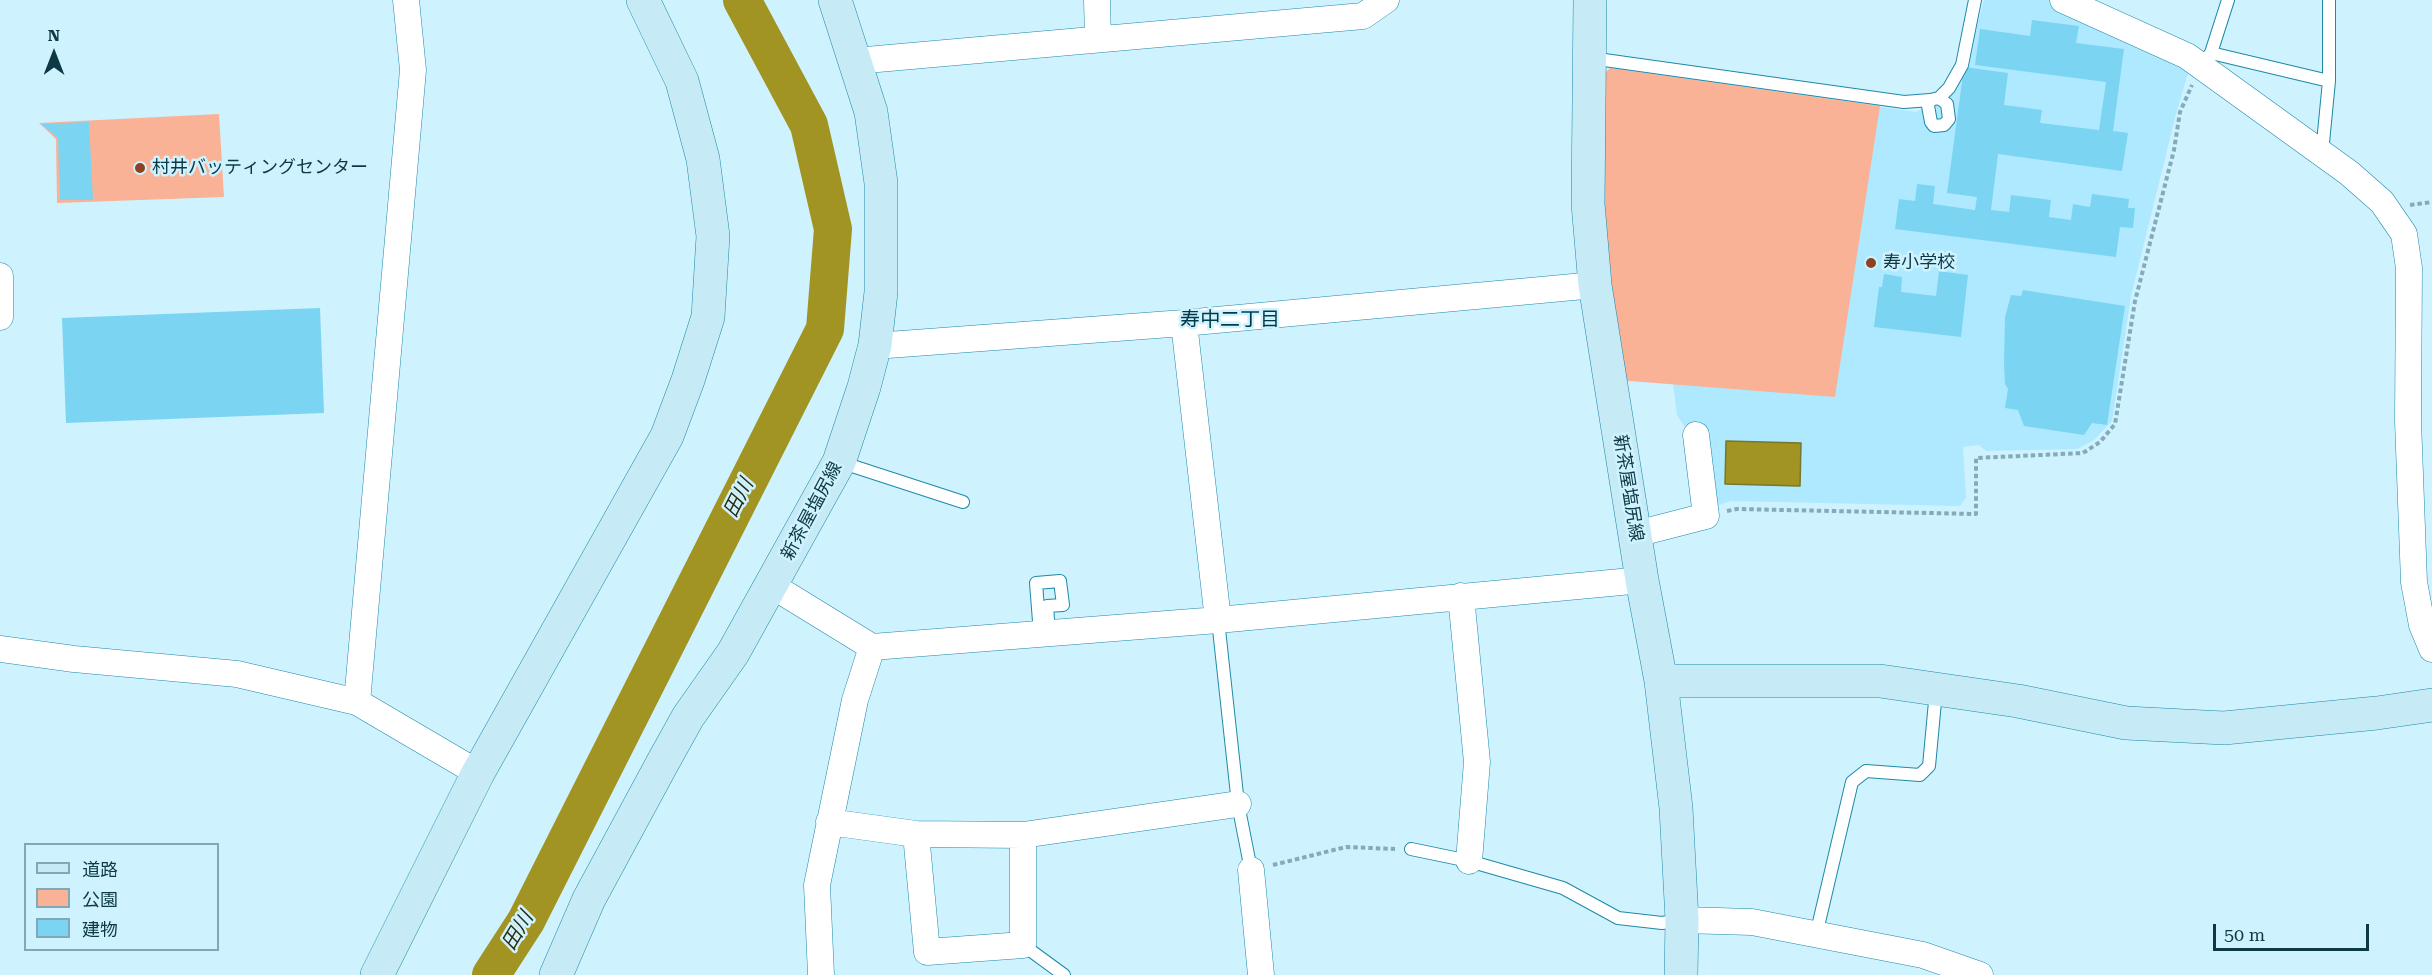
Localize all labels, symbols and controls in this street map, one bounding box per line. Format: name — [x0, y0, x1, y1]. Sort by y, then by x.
north arrow — [24, 24, 84, 84]
text: N — [48, 26, 60, 45]
place label: 村井バッティングセンター — [152, 157, 368, 179]
marker: 村井バッティングセンター — [133, 161, 147, 175]
place label: 寿小学校 — [1883, 252, 1955, 274]
marker: 寿小学校 — [1864, 256, 1878, 270]
district label: 寿中二丁目 — [1180, 308, 1280, 332]
street label: 新茶屋塩尻線 — [1609, 433, 1647, 543]
street label: 新茶屋塩尻線 — [777, 458, 847, 564]
water label: 田川 — [719, 475, 759, 521]
legend — [24, 843, 219, 951]
text: 道路 — [82, 859, 118, 880]
text: 公園 — [82, 889, 118, 910]
water label: 田川 — [497, 908, 539, 954]
scale bar — [2216, 912, 2372, 950]
text: 建物 — [82, 919, 118, 940]
text: 50 m — [2224, 924, 2265, 945]

